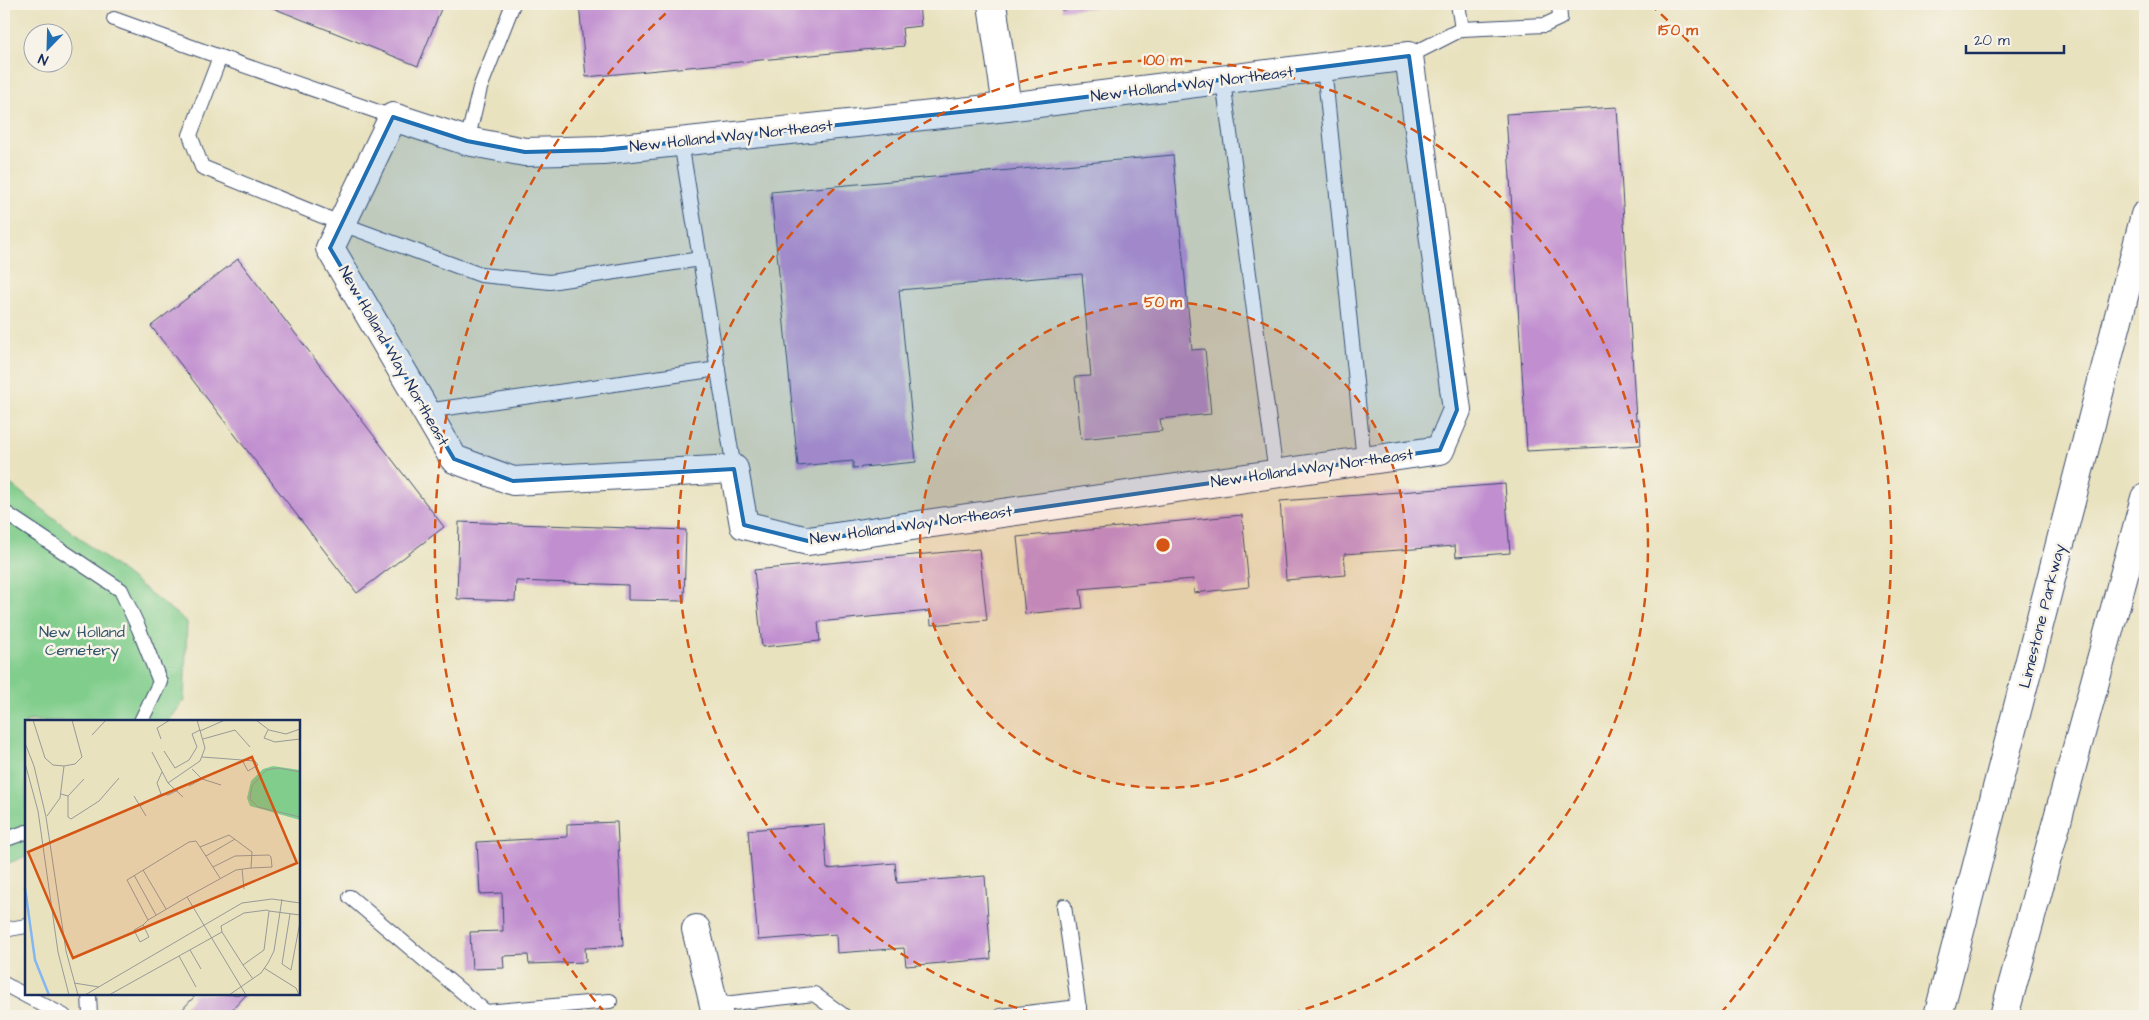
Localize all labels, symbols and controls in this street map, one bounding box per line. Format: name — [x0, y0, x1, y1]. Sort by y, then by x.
text: 150 m — [1658, 20, 1698, 41]
north arrow — [22, 22, 72, 72]
scale bar — [1966, 22, 2064, 54]
text: 20 m — [1974, 30, 2010, 51]
text: N — [35, 48, 51, 70]
text: 100 m — [1144, 50, 1183, 71]
street label: New Holland Way Northeast — [1089, 61, 1295, 108]
street label: New Holland Way Northeast — [628, 114, 834, 159]
street label: New Holland Way Northeast — [333, 262, 455, 451]
text: 50 m — [1144, 292, 1182, 313]
street label: New Holland Way Northeast — [1209, 443, 1415, 494]
street label: New Holland Way Northeast — [808, 500, 1014, 551]
centre of rings — [1154, 536, 1172, 554]
street label: Limestone Parkway — [2013, 541, 2072, 691]
park label: New Holland Cemetery — [39, 621, 125, 662]
inset map — [25, 720, 300, 995]

